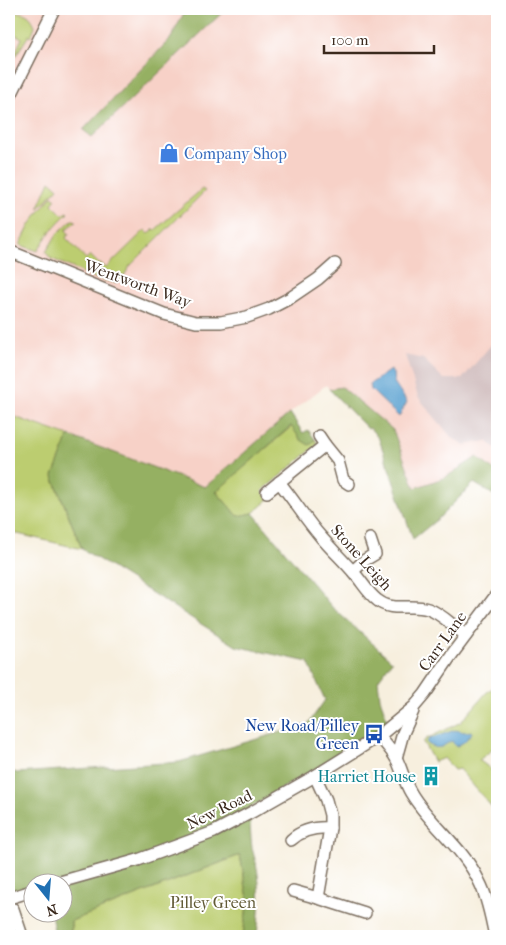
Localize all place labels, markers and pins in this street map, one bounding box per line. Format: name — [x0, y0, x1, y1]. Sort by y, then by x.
shop icon: Company Shop — [158, 142, 180, 164]
place label: Company Shop — [184, 144, 287, 163]
place label: New Road/Pilley Green — [245, 716, 360, 753]
bus stop icon: New Road/Pilley Green — [363, 723, 385, 745]
building icon: Harriet House — [420, 765, 442, 787]
place label: Harriet House — [317, 767, 416, 786]

